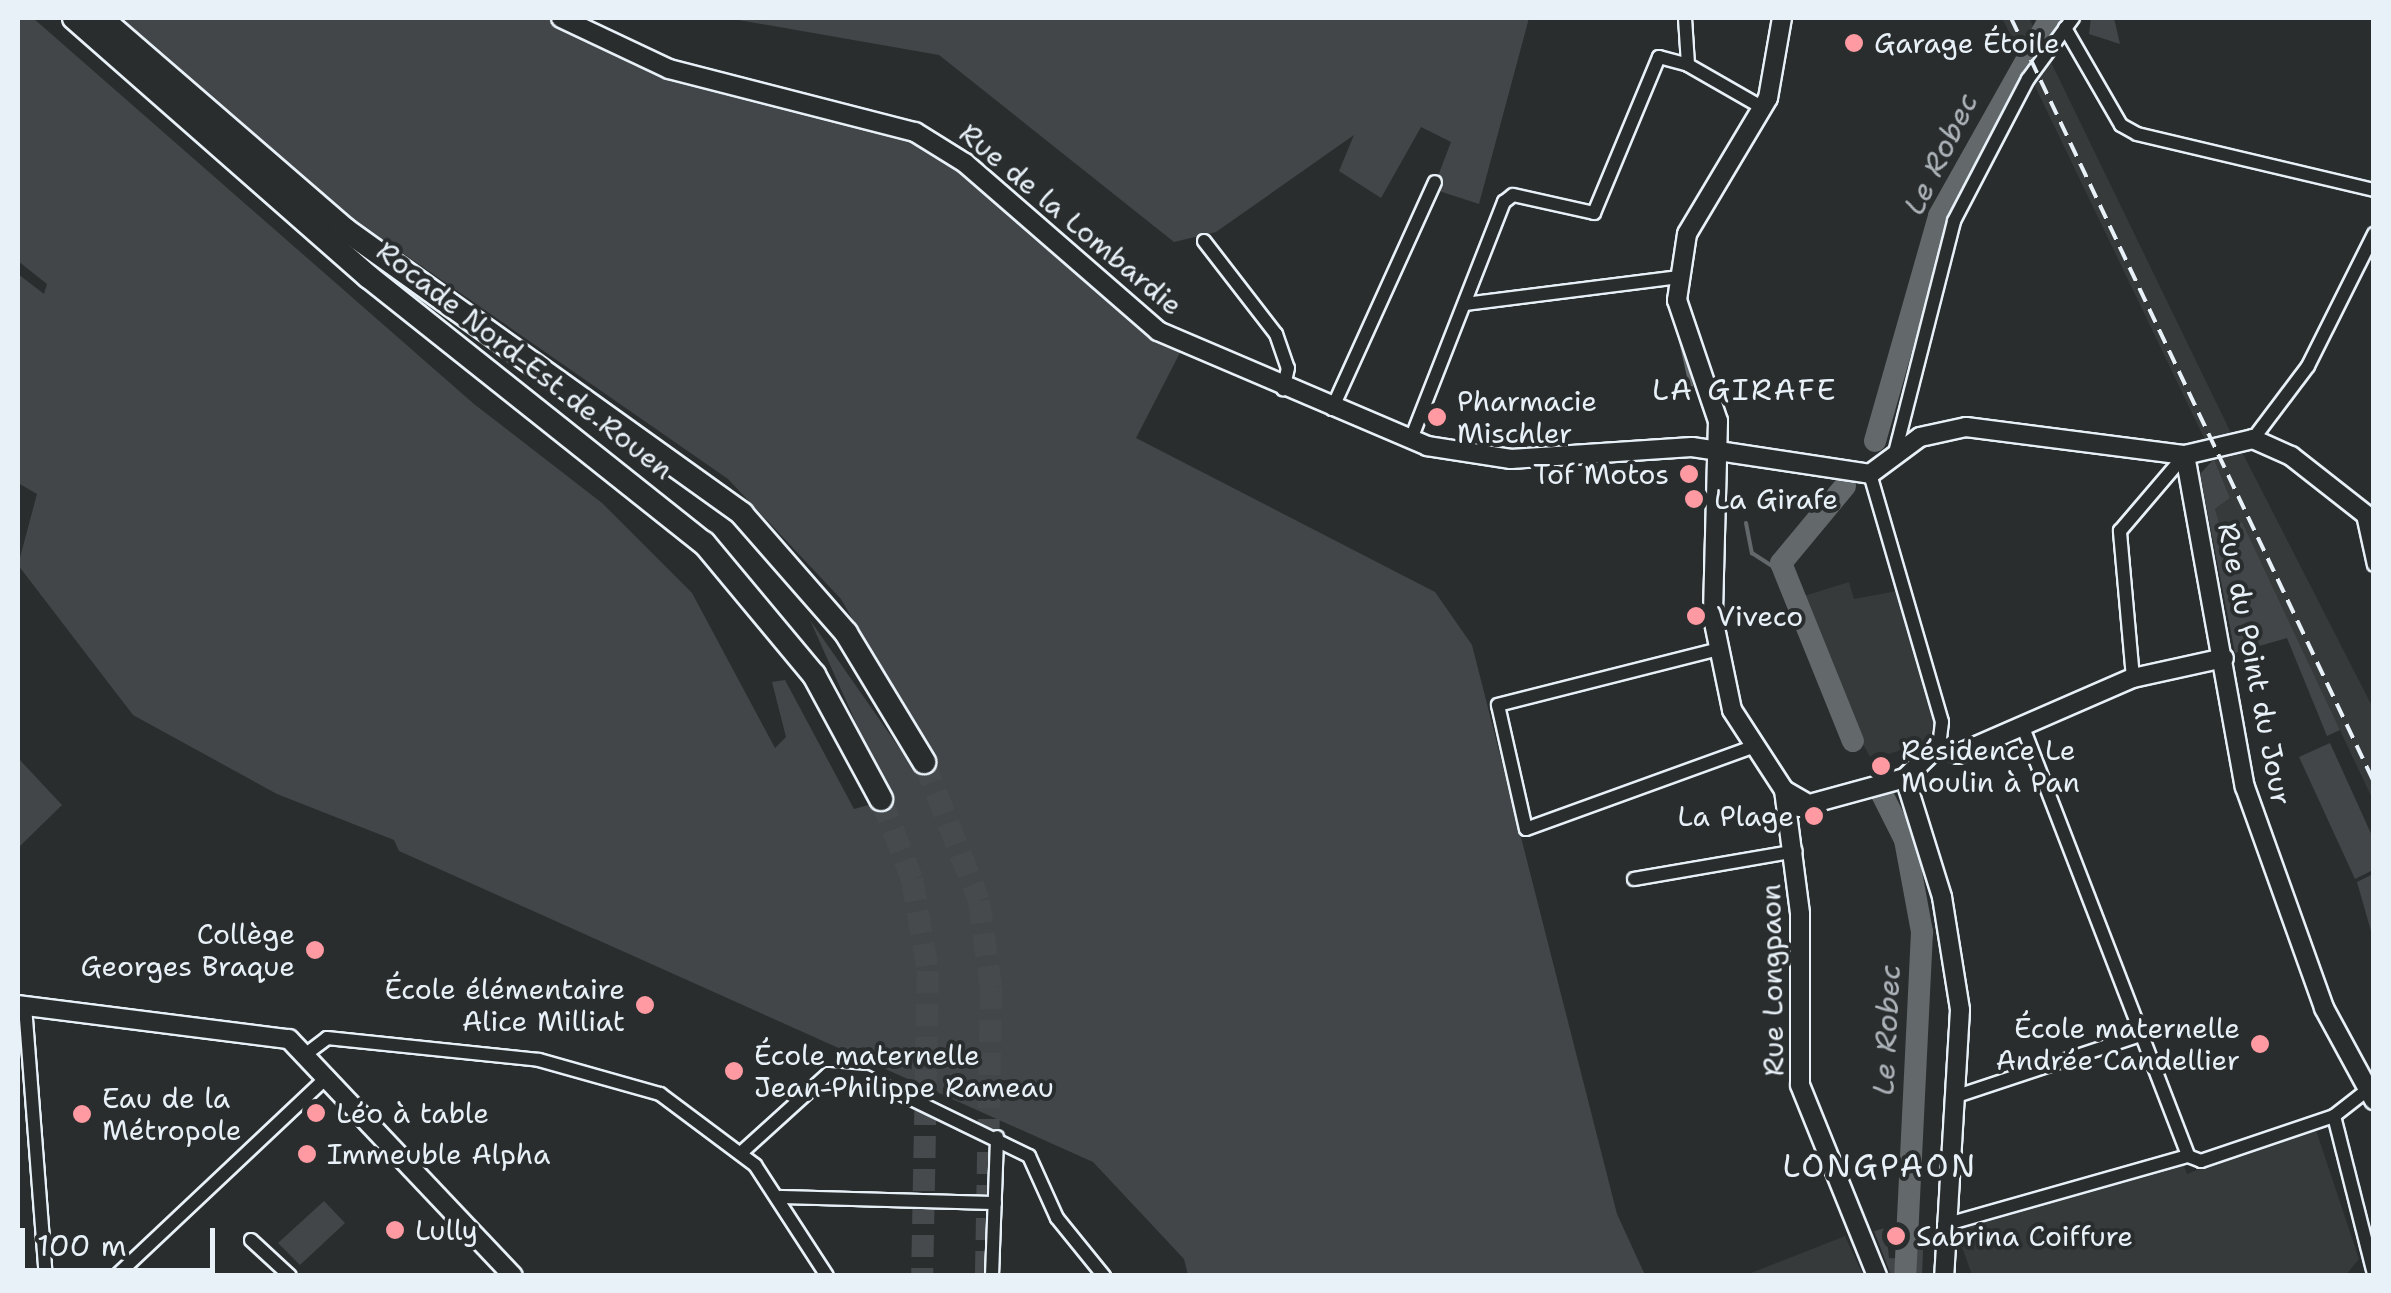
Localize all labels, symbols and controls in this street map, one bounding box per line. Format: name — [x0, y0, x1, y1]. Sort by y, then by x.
place label: Garage Étoile — [1874, 26, 2060, 60]
marker: Garage Étoile — [1843, 32, 1865, 54]
water label: Le Robec — [1896, 87, 1986, 221]
street label: Rue de la Lombardie — [953, 116, 1189, 322]
street label: Rocade Nord-Est de Rouen — [370, 234, 680, 486]
district label: LA GIRAFE — [1652, 372, 1838, 408]
place label: Pharmacie Mischler — [1457, 384, 1597, 450]
marker: Pharmacie Mischler — [1426, 406, 1448, 428]
place label: Tof Motos — [1533, 457, 1669, 491]
marker: Tof Motos — [1678, 463, 1700, 485]
place label: La Girafe — [1714, 482, 1838, 516]
marker: La Girafe — [1683, 488, 1705, 510]
street label: Rue du Point du Jour — [2211, 520, 2299, 808]
place label: Viveco — [1716, 599, 1803, 633]
marker: Viveco — [1685, 605, 1707, 627]
place label: Résidence Le Moulin à Pan — [1901, 733, 2080, 799]
marker: Résidence Le Moulin à Pan — [1870, 755, 1892, 777]
place label: La Plage — [1677, 799, 1794, 833]
marker: La Plage — [1803, 805, 1825, 827]
street label: Rue Longpaon — [1754, 883, 1790, 1077]
place label: Collège Georges Braque — [80, 917, 295, 983]
marker: Collège Georges Braque — [304, 939, 326, 961]
water label: Le Robec — [1866, 964, 1908, 1096]
place label: École élémentaire Alice Milliat — [384, 972, 625, 1038]
marker: École élémentaire Alice Milliat — [634, 994, 656, 1016]
place label: École maternelle Andrée Candellier — [1996, 1011, 2240, 1077]
marker: École maternelle Andrée Candellier — [2249, 1033, 2271, 1055]
place label: École maternelle Jean-Philippe Rameau — [754, 1038, 1054, 1104]
marker: École maternelle Jean-Philippe Rameau — [723, 1060, 745, 1082]
place label: Eau de la Métropole — [102, 1081, 242, 1147]
place label: Léo à table — [336, 1096, 489, 1130]
marker: Léo à table — [305, 1102, 327, 1124]
marker: Eau de la Métropole — [71, 1103, 93, 1125]
place label: Immeuble Alpha — [327, 1137, 550, 1171]
marker: Immeuble Alpha — [296, 1143, 318, 1165]
district label: LONGPAON — [1782, 1147, 1978, 1185]
scale bar — [25, 1208, 220, 1270]
place label: Lully — [415, 1213, 478, 1247]
marker: Lully — [384, 1219, 406, 1241]
place label: Sabrina Coiffure — [1916, 1219, 2133, 1253]
text: 100 m — [37, 1225, 127, 1266]
marker: Sabrina Coiffure — [1885, 1225, 1907, 1247]

